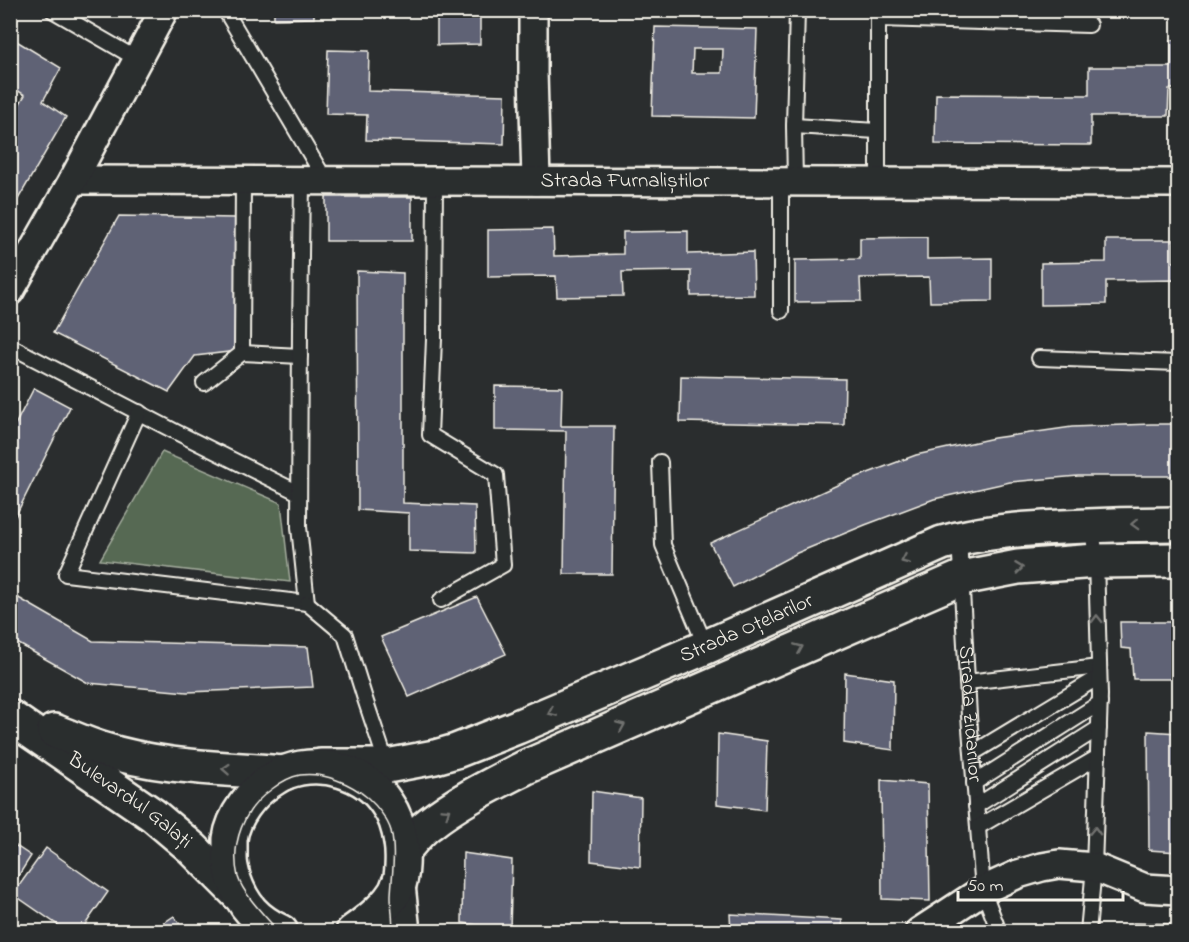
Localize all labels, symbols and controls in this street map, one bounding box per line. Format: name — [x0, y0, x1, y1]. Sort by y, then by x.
street label: Strada Furnaliștilor — [540, 166, 710, 197]
one-way arrow — [1131, 518, 1140, 531]
one-way arrow — [900, 552, 911, 564]
one-way arrow — [1014, 562, 1023, 574]
street label: Strada Oțelarilor — [675, 586, 819, 671]
one-way arrow — [1091, 615, 1104, 624]
one-way arrow — [793, 643, 804, 655]
street label: Strada Zidarilor — [950, 645, 989, 784]
one-way arrow — [547, 705, 558, 717]
one-way arrow — [614, 721, 625, 733]
street label: Bulevardul Galați — [60, 745, 198, 857]
one-way arrow — [221, 762, 230, 775]
one-way arrow — [439, 808, 450, 819]
one-way arrow — [1089, 827, 1101, 836]
scale bar — [958, 864, 1123, 902]
text: 50 m — [967, 874, 1004, 900]

